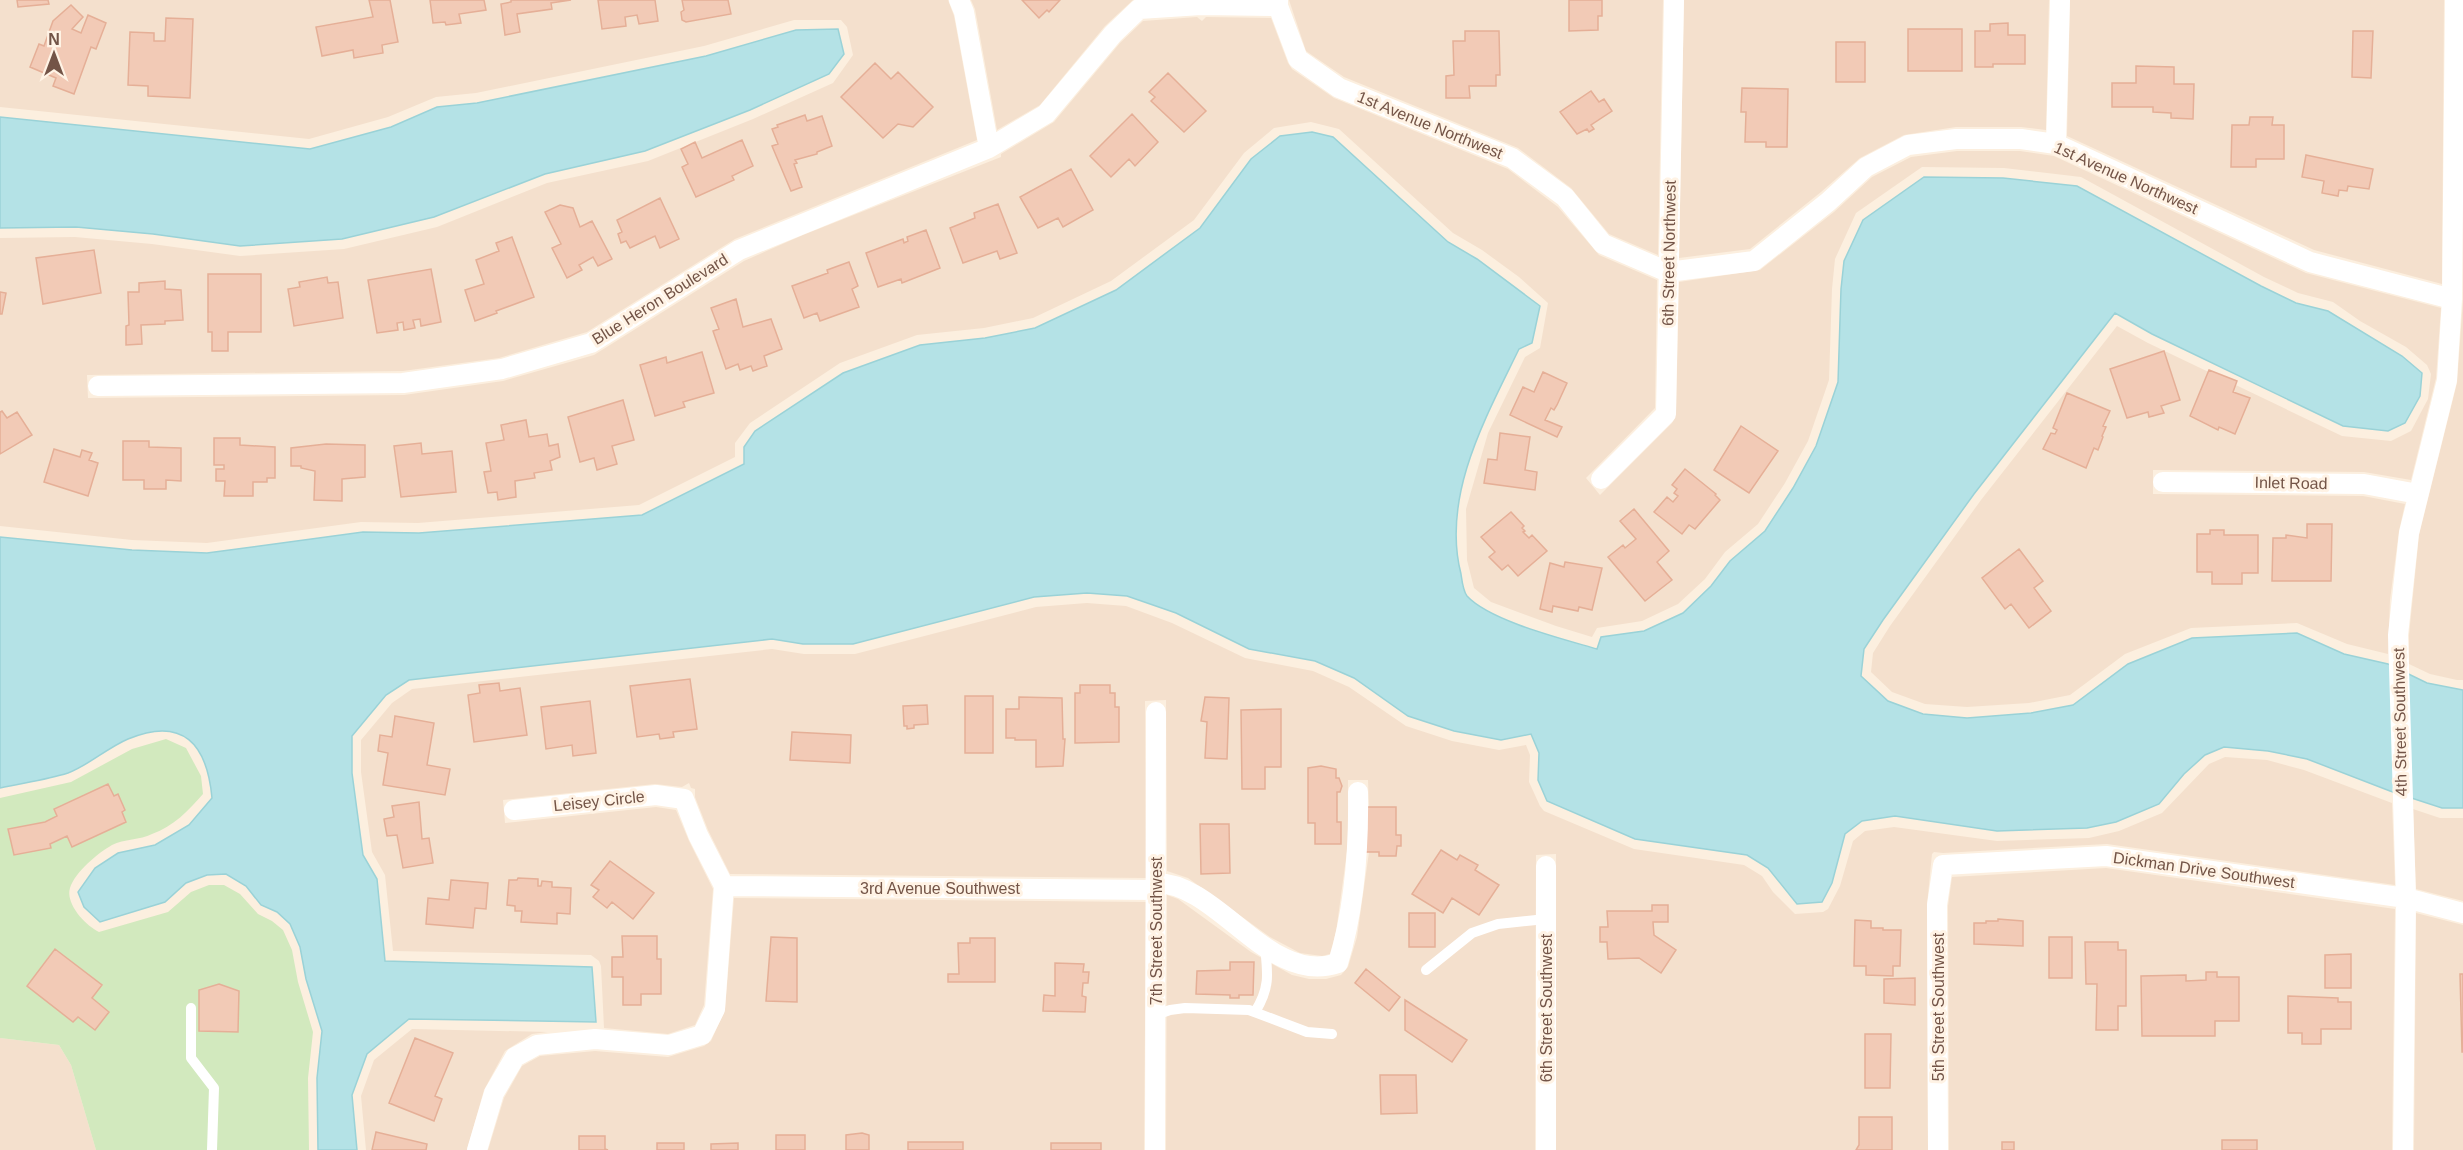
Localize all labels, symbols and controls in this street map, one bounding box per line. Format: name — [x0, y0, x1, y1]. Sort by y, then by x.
north arrow — [24, 24, 84, 84]
text: N — [48, 31, 60, 48]
street label: 1st Avenue Northwest — [1355, 88, 1506, 162]
street label: 1st Avenue Northwest — [2052, 139, 2201, 218]
street label: 6th Street Northwest — [1659, 179, 1679, 326]
street label: Blue Heron Boulevard — [589, 250, 731, 348]
street label: Inlet Road — [2254, 474, 2328, 492]
street label: 4th Street Southwest — [2390, 647, 2410, 796]
street label: Leisey Circle — [553, 788, 646, 814]
street label: Dickman Drive Southwest — [2112, 849, 2296, 891]
street label: 7th Street Southwest — [1148, 856, 1165, 1005]
street label: 3rd Avenue Southwest — [860, 880, 1020, 897]
street label: 5th Street Southwest — [1930, 932, 1947, 1081]
street label: 6th Street Southwest — [1538, 933, 1555, 1082]

